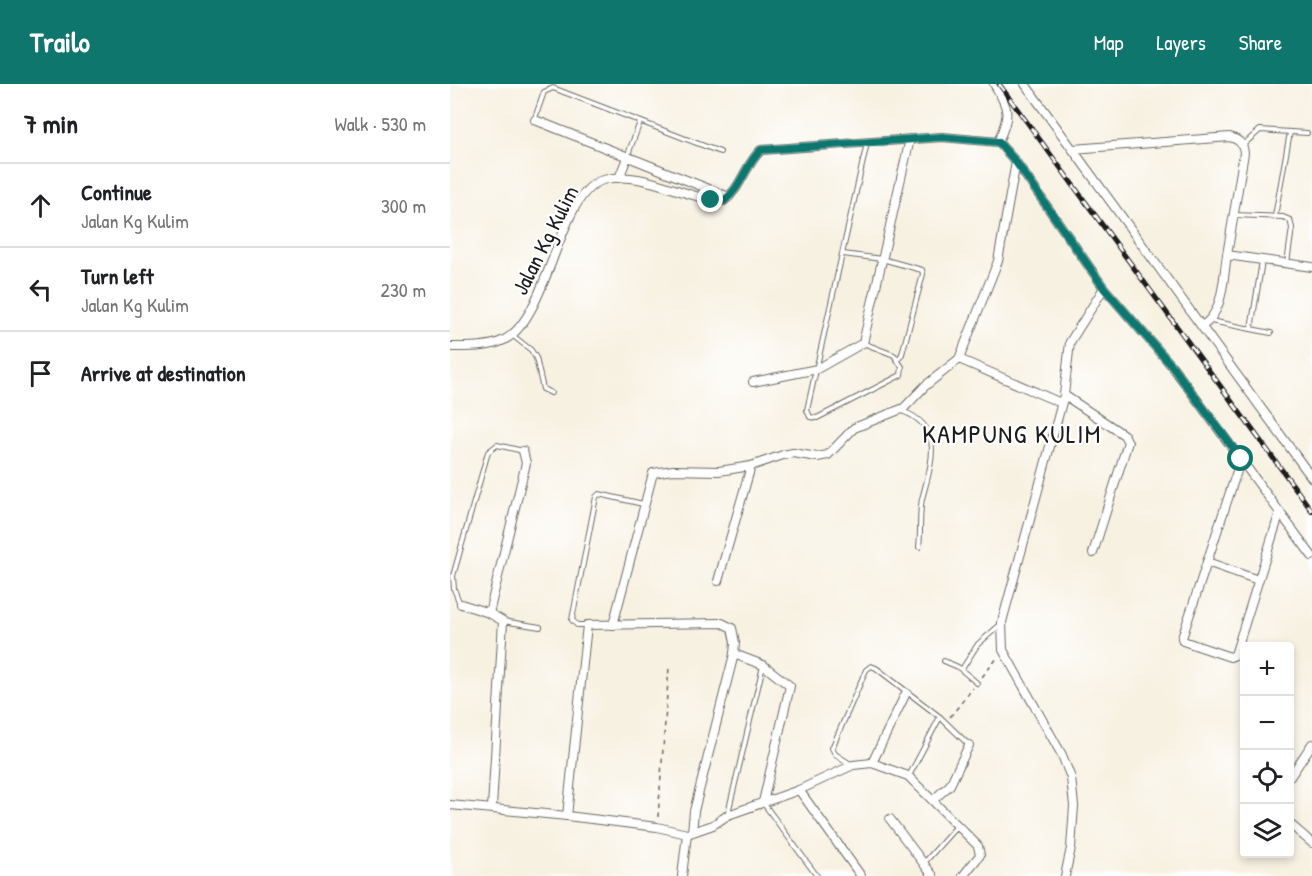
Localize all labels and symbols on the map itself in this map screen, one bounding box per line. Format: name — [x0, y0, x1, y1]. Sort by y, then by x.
street label: Jalan Kg Kulim — [505, 180, 585, 300]
route end — [697, 186, 723, 212]
district label: KAMPUNG KULIM — [922, 416, 1102, 451]
route start — [1227, 445, 1253, 471]

